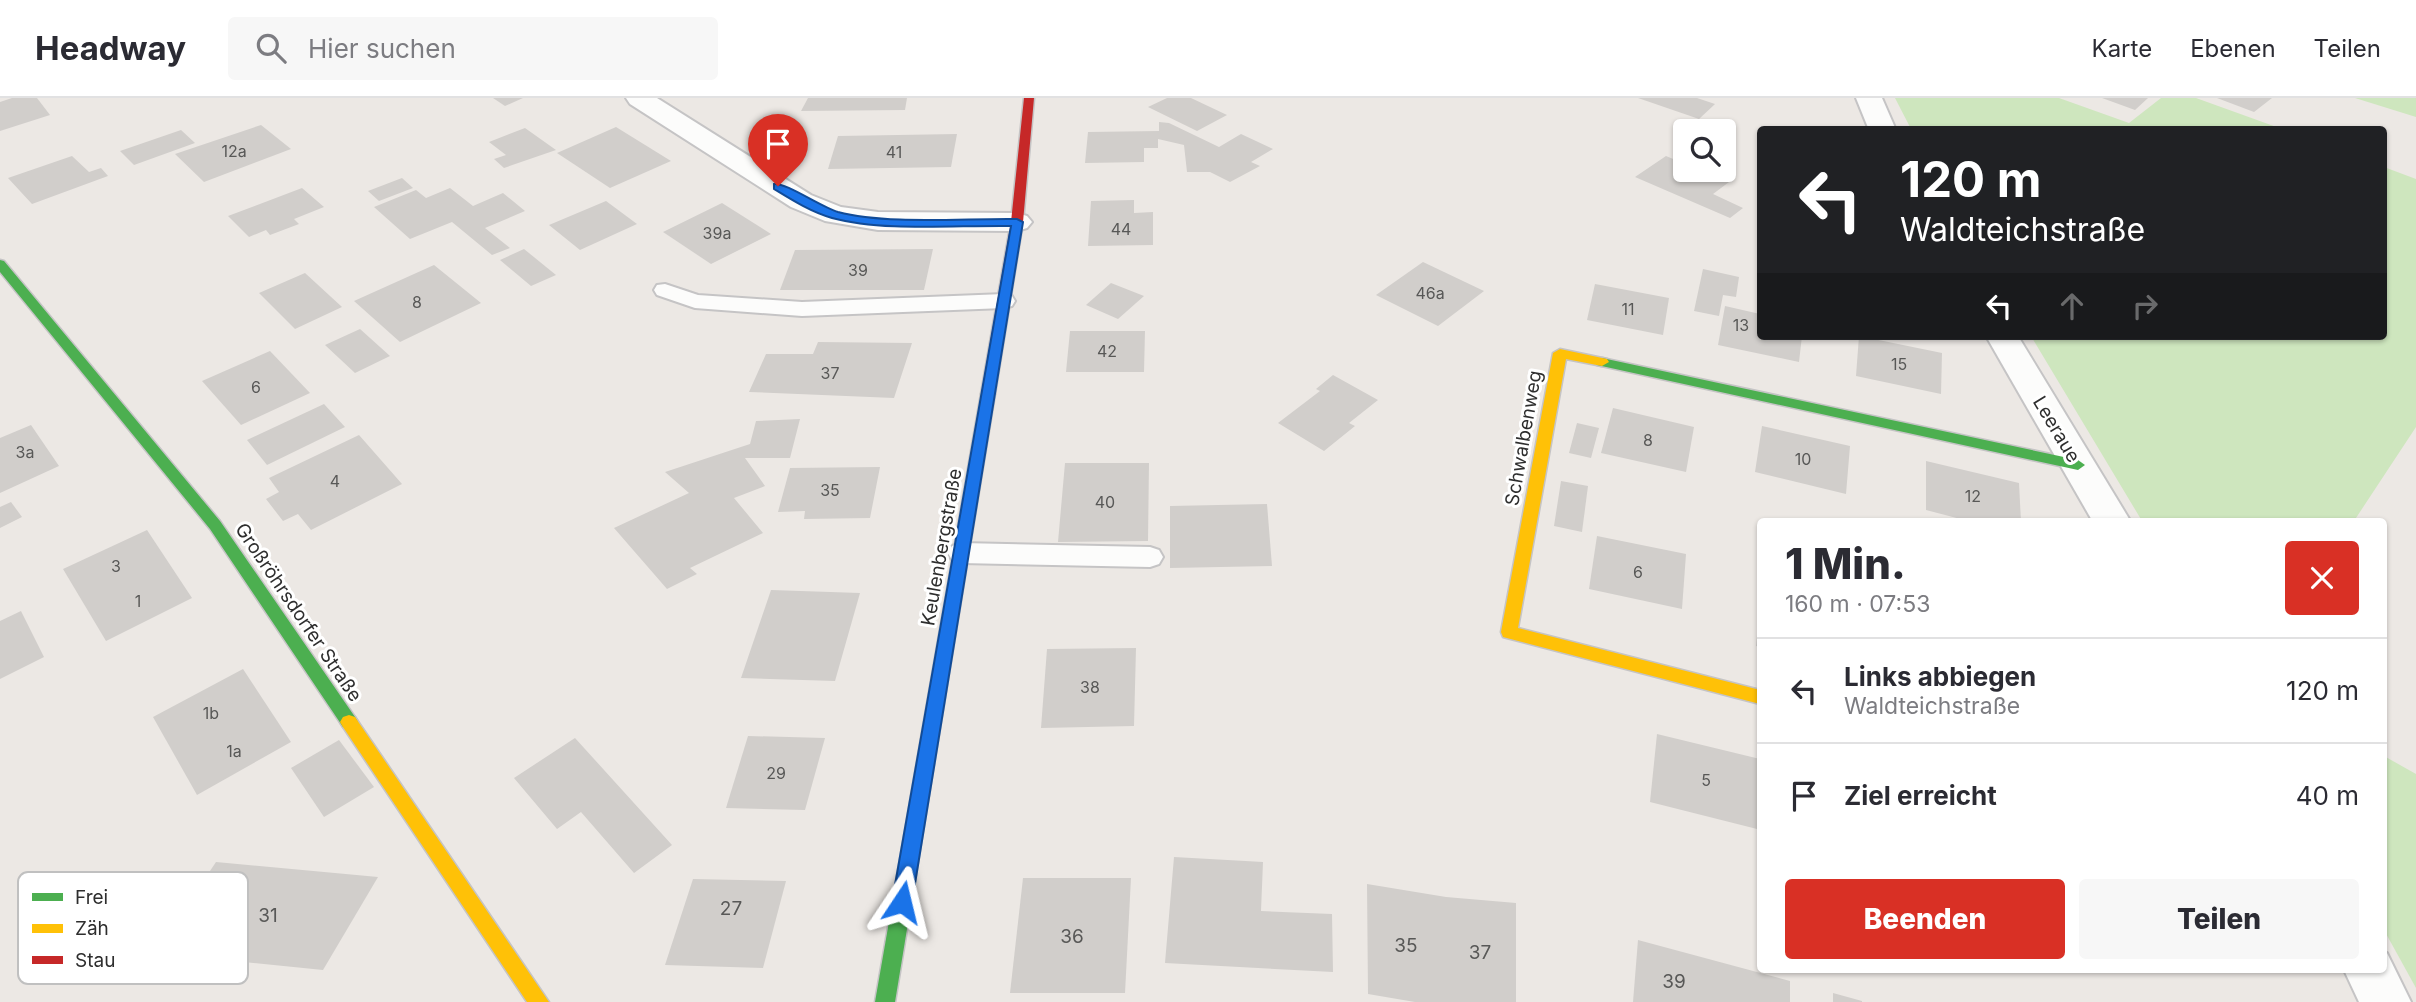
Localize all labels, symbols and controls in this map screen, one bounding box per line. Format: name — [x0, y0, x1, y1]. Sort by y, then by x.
search box — [228, 17, 718, 80]
text: Headway — [35, 28, 186, 68]
icon: search — [252, 29, 290, 67]
text: Hier suchen — [308, 33, 456, 64]
text: Karte — [2092, 34, 2152, 63]
text: Ebenen — [2190, 34, 2276, 63]
text: Teilen — [2314, 34, 2381, 63]
pin — [748, 114, 808, 186]
map controls — [1673, 119, 1736, 182]
button: search — [1673, 119, 1736, 182]
icon: arrive — [759, 125, 797, 163]
house number: 12a — [221, 141, 247, 161]
house number: 41 — [886, 142, 902, 162]
text: 120 m — [1900, 150, 2041, 209]
icon: left — [1785, 154, 1876, 245]
text: Waldteichstraße — [1900, 210, 2145, 249]
house number: 44 — [1111, 219, 1131, 239]
house number: 39a — [703, 223, 731, 243]
house number: 39 — [848, 260, 868, 280]
house number: 46a — [1415, 283, 1445, 303]
icon: left — [1980, 287, 2018, 325]
icon: ahead — [2053, 287, 2091, 325]
icon: right — [2126, 287, 2164, 325]
house number: 8 — [412, 292, 422, 312]
house number: 11 — [1621, 299, 1635, 319]
house number: 13 — [1733, 315, 1749, 335]
house number: 42 — [1097, 341, 1117, 361]
house number: 15 — [1891, 354, 1907, 374]
house number: 37 — [821, 363, 839, 383]
street label: Schwalbenweg — [1500, 369, 1547, 508]
house number: 6 — [251, 377, 261, 397]
street label: Leeraue — [2028, 392, 2085, 466]
house number: 8 — [1643, 430, 1653, 450]
house number: 3a — [16, 442, 34, 462]
house number: 10 — [1795, 449, 1811, 469]
street label: Keulenbergstraße — [916, 467, 967, 628]
house number: 4 — [330, 471, 340, 491]
house number: 35 — [820, 480, 840, 500]
house number: 12 — [1965, 486, 1981, 506]
house number: 40 — [1095, 492, 1115, 512]
street label: Großröhrsdorfer Straße — [230, 519, 367, 706]
text: 1 Min. — [1785, 538, 1906, 589]
button: close — [2285, 541, 2359, 615]
house number: 3 — [111, 556, 121, 576]
house number: 6 — [1633, 562, 1643, 582]
text: 160 m · 07:53 — [1785, 590, 1930, 618]
house number: 1 — [135, 591, 141, 611]
text: Links abbiegen — [1844, 661, 2036, 692]
icon: left — [1785, 672, 1823, 710]
text: 120 m — [2286, 675, 2359, 706]
house number: 38 — [1080, 677, 1100, 697]
text: Waldteichstraße — [1844, 692, 2020, 720]
house number: 1b — [203, 703, 219, 723]
house number: 1a — [226, 741, 242, 761]
house number: 29 — [766, 763, 786, 783]
house number: 5 — [1701, 770, 1711, 790]
icon: arrive — [1785, 777, 1823, 815]
text: Ziel erreicht — [1844, 780, 1997, 811]
text: 40 m — [2296, 780, 2359, 811]
position arrow — [865, 865, 939, 939]
legend — [18, 872, 248, 984]
button: Beenden — [1785, 879, 2065, 959]
button: Teilen — [2079, 879, 2359, 959]
text: Frei — [75, 886, 108, 909]
house number: 27 — [720, 897, 742, 920]
house number: 31 — [258, 904, 278, 927]
text: Zäh — [75, 917, 109, 940]
house number: 36 — [1060, 925, 1084, 948]
house number: 35 — [1394, 934, 1418, 957]
house number: 37 — [1469, 941, 1491, 964]
text: Stau — [75, 949, 115, 972]
house number: 39 — [1662, 970, 1686, 993]

